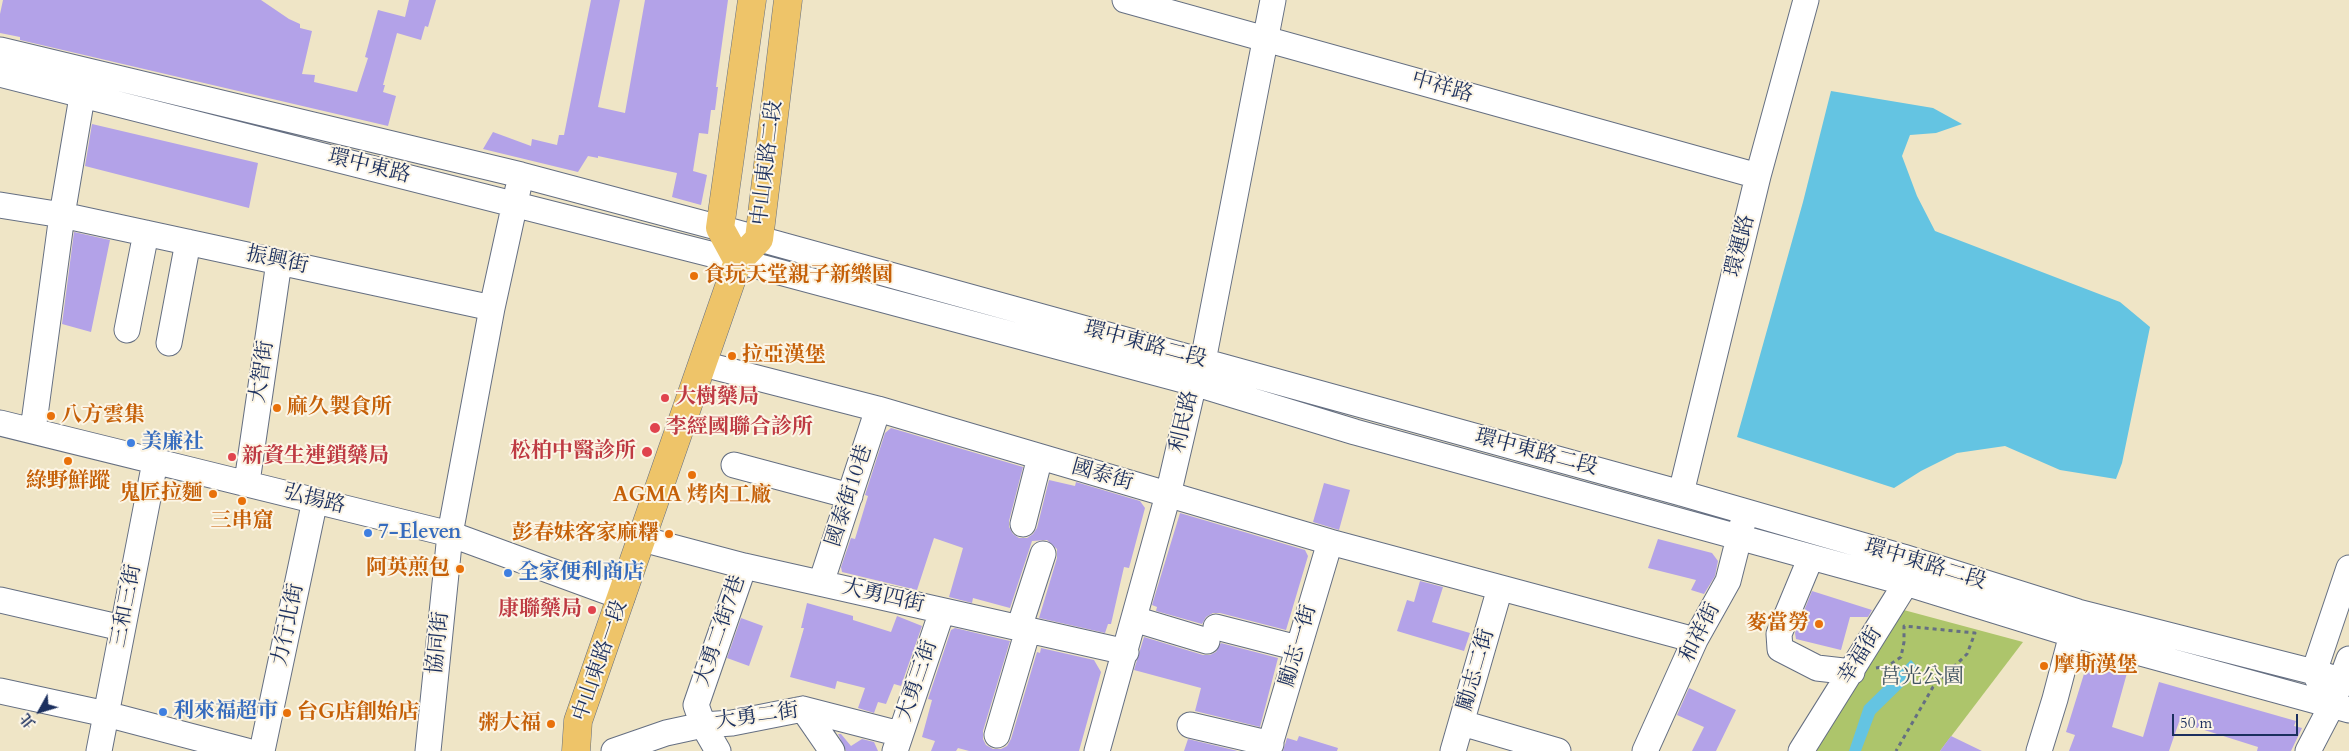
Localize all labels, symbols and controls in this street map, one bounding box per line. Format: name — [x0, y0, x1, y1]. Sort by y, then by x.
street label: 中祥路 — [1408, 67, 1476, 109]
street label: 中山東路二段 — [748, 99, 788, 227]
street label: 環中東路 — [325, 145, 413, 189]
street label: 環運路 — [1721, 212, 1761, 280]
street label: 振興街 — [244, 242, 310, 280]
place label: 食玩天堂親子新樂園 — [704, 263, 893, 289]
marker: 食玩天堂親子新樂園 — [688, 270, 700, 282]
street label: 環中東路二段 — [1081, 317, 1209, 373]
street label: 大智街 — [246, 339, 280, 405]
place label: 拉亞漢堡 — [742, 343, 826, 369]
marker: 拉亞漢堡 — [726, 350, 738, 362]
place label: 大樹藥局 — [675, 385, 759, 411]
street label: 利民路 — [1166, 388, 1204, 456]
marker: 大樹藥局 — [659, 392, 671, 404]
place label: 麻久製食所 — [287, 395, 392, 421]
marker: 麻久製食所 — [271, 402, 283, 414]
place label: 八方雲集 — [61, 403, 145, 429]
marker: 八方雲集 — [45, 410, 57, 422]
place label: 李經國聯合診所 — [666, 415, 813, 441]
marker: 李經國聯合診所 — [648, 421, 662, 435]
street label: 環中東路二段 — [1472, 425, 1600, 481]
place label: 美廉社 — [141, 430, 204, 456]
marker: 美廉社 — [125, 437, 137, 449]
place label: 松柏中醫診所 — [510, 439, 636, 465]
street label: 國泰街10巷 — [822, 442, 878, 550]
place label: 新資生連鎖藥局 — [242, 444, 389, 470]
marker: 松柏中醫診所 — [640, 445, 654, 459]
marker: 新資生連鎖藥局 — [226, 451, 238, 463]
marker: 綠野鮮蹤 — [62, 455, 74, 467]
street label: 國泰街 — [1068, 455, 1136, 497]
place label: 綠野鮮蹤 — [26, 469, 110, 495]
marker: AGMA 烤肉工廠 — [686, 469, 698, 481]
street label: 弘揚路 — [280, 480, 348, 520]
place label: 鬼匠拉麵 — [119, 481, 203, 507]
place label: AGMA 烤肉工廠 — [613, 483, 771, 509]
marker: 鬼匠拉麵 — [207, 488, 219, 500]
marker: 三串窟 — [236, 495, 248, 507]
place label: 三串窟 — [211, 509, 273, 535]
place label: 7-Eleven — [378, 520, 462, 546]
place label: 彭春妹客家麻糬 — [512, 521, 659, 547]
marker: 7-Eleven — [362, 527, 374, 539]
marker: 彭春妹客家麻糬 — [663, 528, 675, 540]
street label: 環中東路二段 — [1861, 535, 1989, 595]
place label: 阿英煎包 — [366, 556, 450, 582]
place label: 全家便利商店 — [518, 560, 644, 586]
street label: 三和三街 — [107, 562, 147, 650]
marker: 阿英煎包 — [454, 563, 466, 575]
marker: 全家便利商店 — [502, 567, 514, 579]
street label: 大勇二街7巷 — [690, 572, 752, 690]
street label: 大勇四街 — [839, 575, 927, 619]
street label: 力行北街 — [268, 581, 310, 669]
place label: 康聯藥局 — [498, 597, 582, 623]
street label: 中山東路一段 — [569, 597, 633, 725]
street label: 和祥街 — [1675, 599, 1727, 667]
street label: 勵志一街 — [1275, 602, 1323, 690]
marker: 康聯藥局 — [586, 604, 598, 616]
street label: 協同街 — [423, 610, 455, 676]
place label: 麥當勞 — [1746, 611, 1809, 637]
marker: 麥當勞 — [1813, 618, 1825, 630]
street label: 幸福街 — [1834, 623, 1888, 689]
street label: 勵志二街 — [1453, 626, 1501, 714]
street label: 大勇三街 — [892, 637, 944, 725]
place label: 摩斯漢堡 — [2054, 653, 2138, 679]
marker: 摩斯漢堡 — [2038, 660, 2050, 672]
park label: 莒光公園 — [1880, 665, 1964, 691]
north arrow — [15, 686, 65, 736]
place label: 利來福超市 — [173, 699, 278, 725]
street label: 大勇二街 — [714, 699, 800, 735]
place label: 台G店創始店 — [297, 700, 419, 726]
scale bar — [2174, 704, 2300, 736]
marker: 利來福超市 — [157, 706, 169, 718]
marker: 台G店創始店 — [281, 707, 293, 719]
text: 北 — [16, 709, 40, 732]
place label: 粥大福 — [478, 711, 541, 737]
text: 50 m — [2180, 713, 2212, 733]
marker: 粥大福 — [545, 718, 557, 730]

